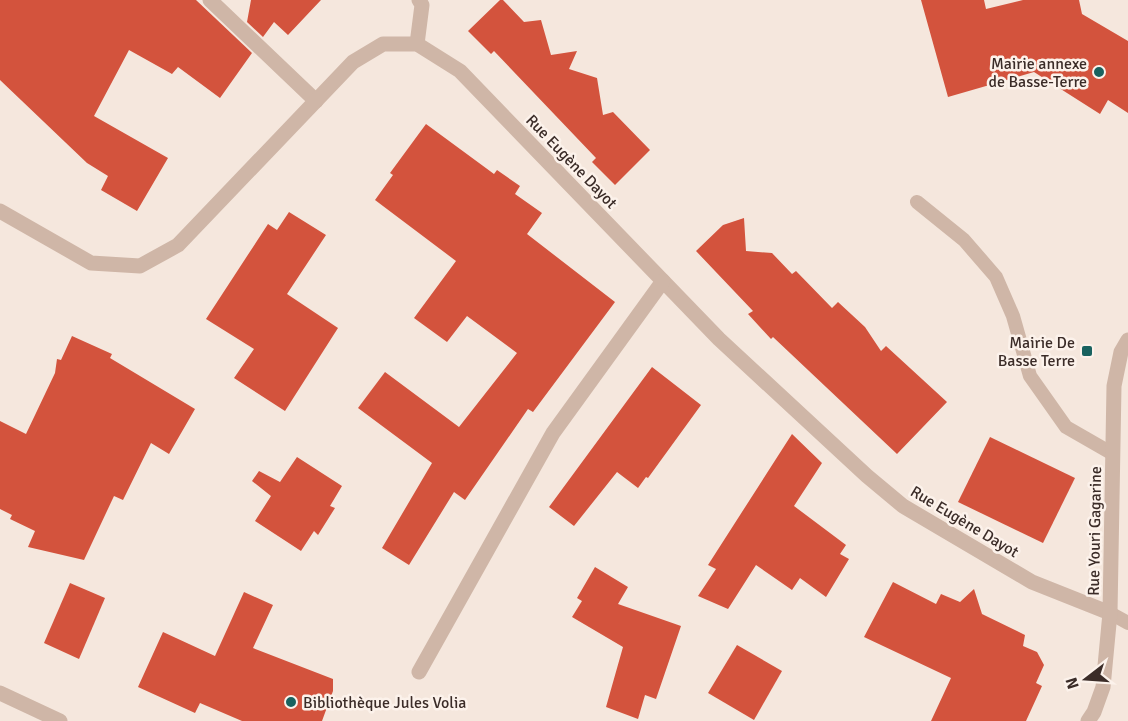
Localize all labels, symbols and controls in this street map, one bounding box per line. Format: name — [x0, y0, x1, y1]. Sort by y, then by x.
place label: Mairie annexe de Basse-Terre — [988, 54, 1087, 92]
marker: Mairie annexe de Basse-Terre — [1092, 65, 1106, 79]
street label: Rue Eugène Dayot — [521, 111, 621, 213]
place label: Mairie De Basse Terre — [998, 333, 1075, 371]
marker: Mairie De Basse Terre — [1080, 344, 1094, 358]
street label: Rue Youri Gagarine — [1084, 466, 1106, 596]
street label: Rue Eugène Dayot — [907, 482, 1023, 562]
north arrow — [1056, 649, 1116, 709]
text: N — [1061, 675, 1084, 691]
place label: Bibliothèque Jules Volia — [303, 693, 466, 713]
marker: Bibliothèque Jules Volia — [284, 695, 298, 709]

